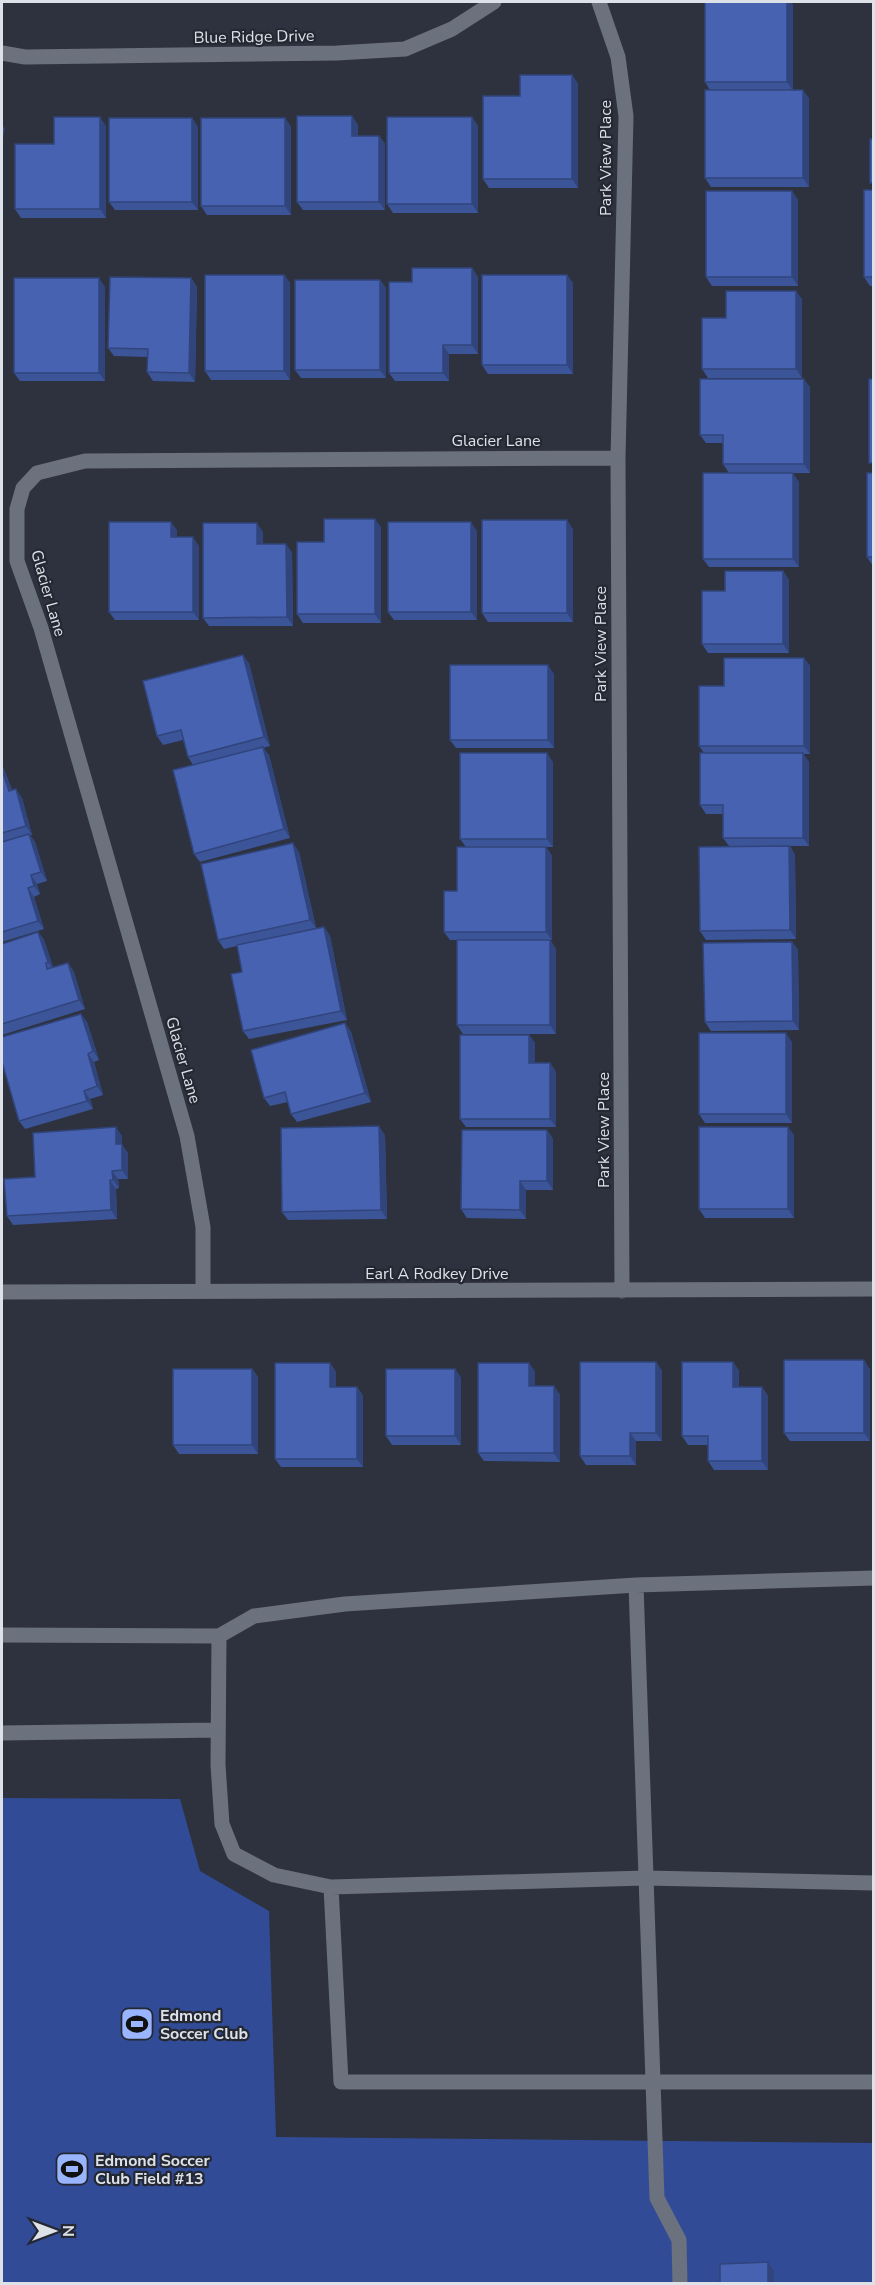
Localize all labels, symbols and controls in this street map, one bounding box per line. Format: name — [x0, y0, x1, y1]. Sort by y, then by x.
street label: Blue Ridge Drive — [193, 25, 315, 49]
street label: Park View Place — [595, 100, 617, 216]
street label: Glacier Lane — [451, 430, 541, 452]
street label: Glacier Lane — [25, 547, 71, 639]
street label: Park View Place — [590, 586, 612, 702]
street label: Glacier Lane — [160, 1014, 206, 1106]
street label: Park View Place — [593, 1072, 615, 1188]
street label: Earl A Rodkey Drive — [365, 1263, 509, 1285]
place label: Edmond Soccer Club — [160, 2005, 248, 2045]
sports icon: Edmond Soccer Club — [119, 2006, 155, 2042]
place label: Edmond Soccer Club Field #13 — [95, 2150, 210, 2190]
sports icon: Edmond Soccer Club Field #13 — [54, 2151, 90, 2187]
north arrow — [24, 2201, 84, 2261]
text: N — [57, 2225, 79, 2237]

